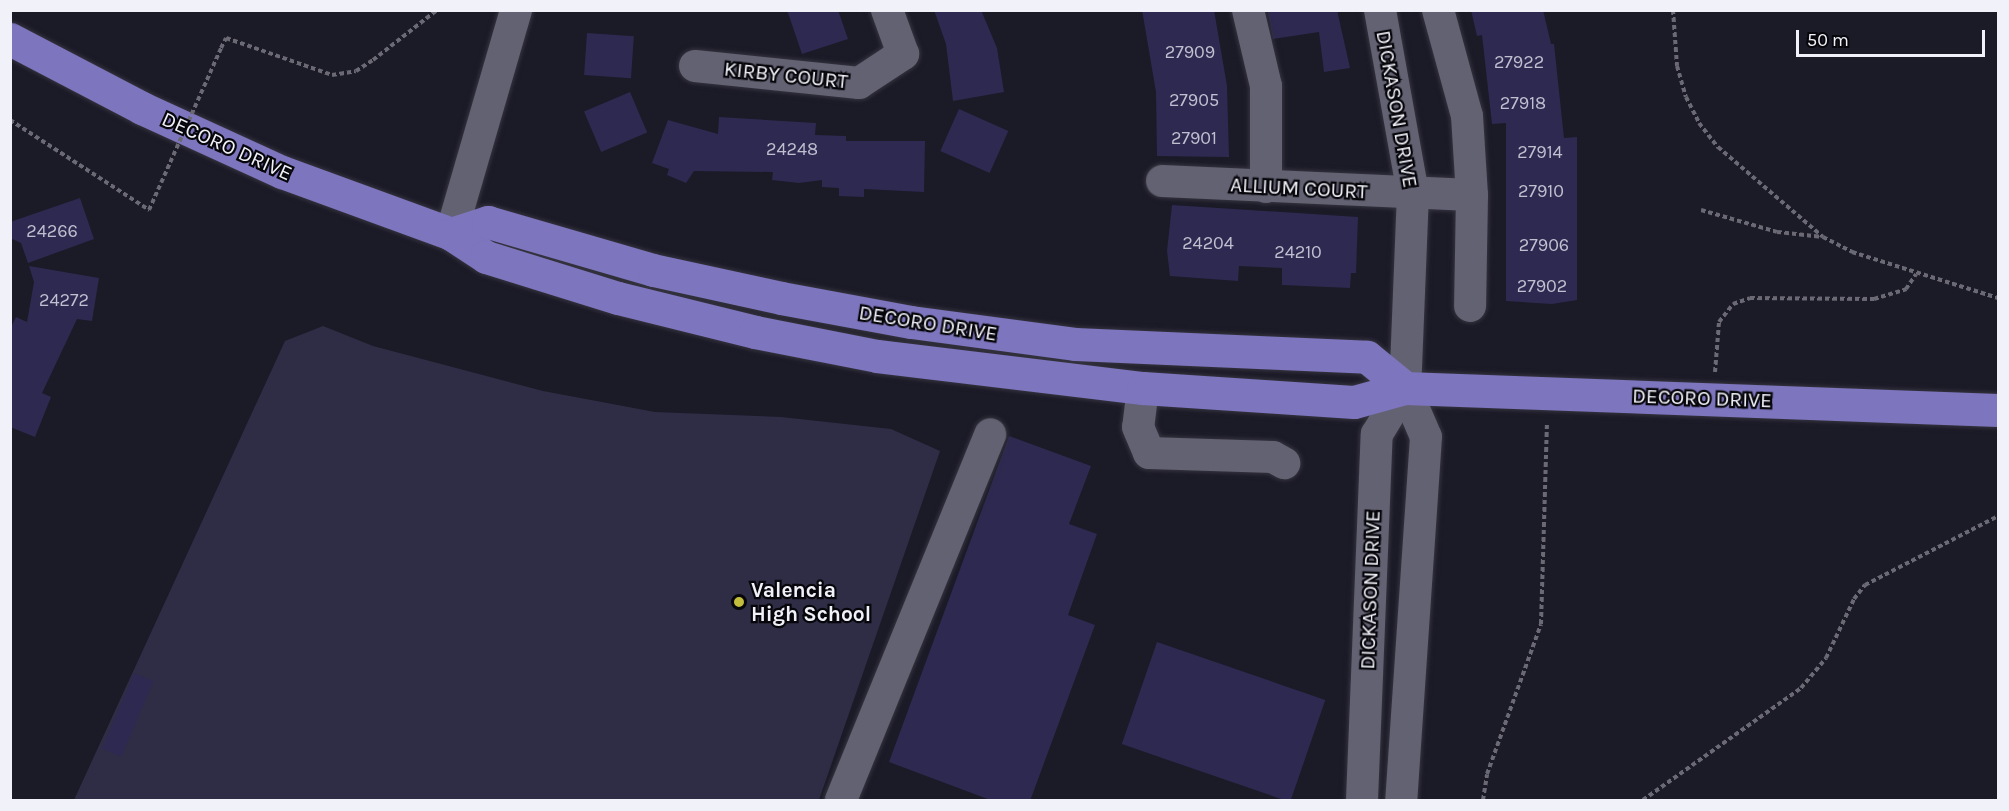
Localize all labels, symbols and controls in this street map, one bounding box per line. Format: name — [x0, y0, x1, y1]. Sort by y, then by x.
scale bar — [1799, 18, 1988, 56]
street label: DICKASON DRIVE — [1371, 28, 1423, 190]
text: 50 m — [1807, 29, 1849, 51]
house number: 27909 — [1165, 41, 1215, 63]
house number: 27922 — [1494, 51, 1544, 73]
street label: KIRBY COURT — [723, 56, 849, 94]
house number: 27905 — [1169, 89, 1219, 111]
house number: 27918 — [1500, 92, 1546, 114]
street label: DECORO DRIVE — [158, 106, 296, 186]
house number: 27901 — [1171, 127, 1217, 149]
house number: 24248 — [766, 138, 818, 160]
house number: 27914 — [1517, 141, 1563, 163]
street label: ALLIUM COURT — [1230, 172, 1368, 204]
house number: 27910 — [1518, 180, 1564, 202]
house number: 24266 — [26, 220, 78, 242]
house number: 24204 — [1182, 232, 1234, 254]
house number: 27906 — [1519, 234, 1569, 256]
house number: 24210 — [1274, 241, 1322, 263]
house number: 27902 — [1517, 275, 1567, 297]
house number: 24272 — [39, 289, 89, 311]
street label: DECORO DRIVE — [857, 300, 999, 346]
street label: DECORO DRIVE — [1632, 383, 1772, 413]
street label: DICKASON DRIVE — [1355, 510, 1385, 670]
place label: Valencia High School — [751, 577, 871, 627]
marker: Valencia High School — [732, 595, 746, 609]

